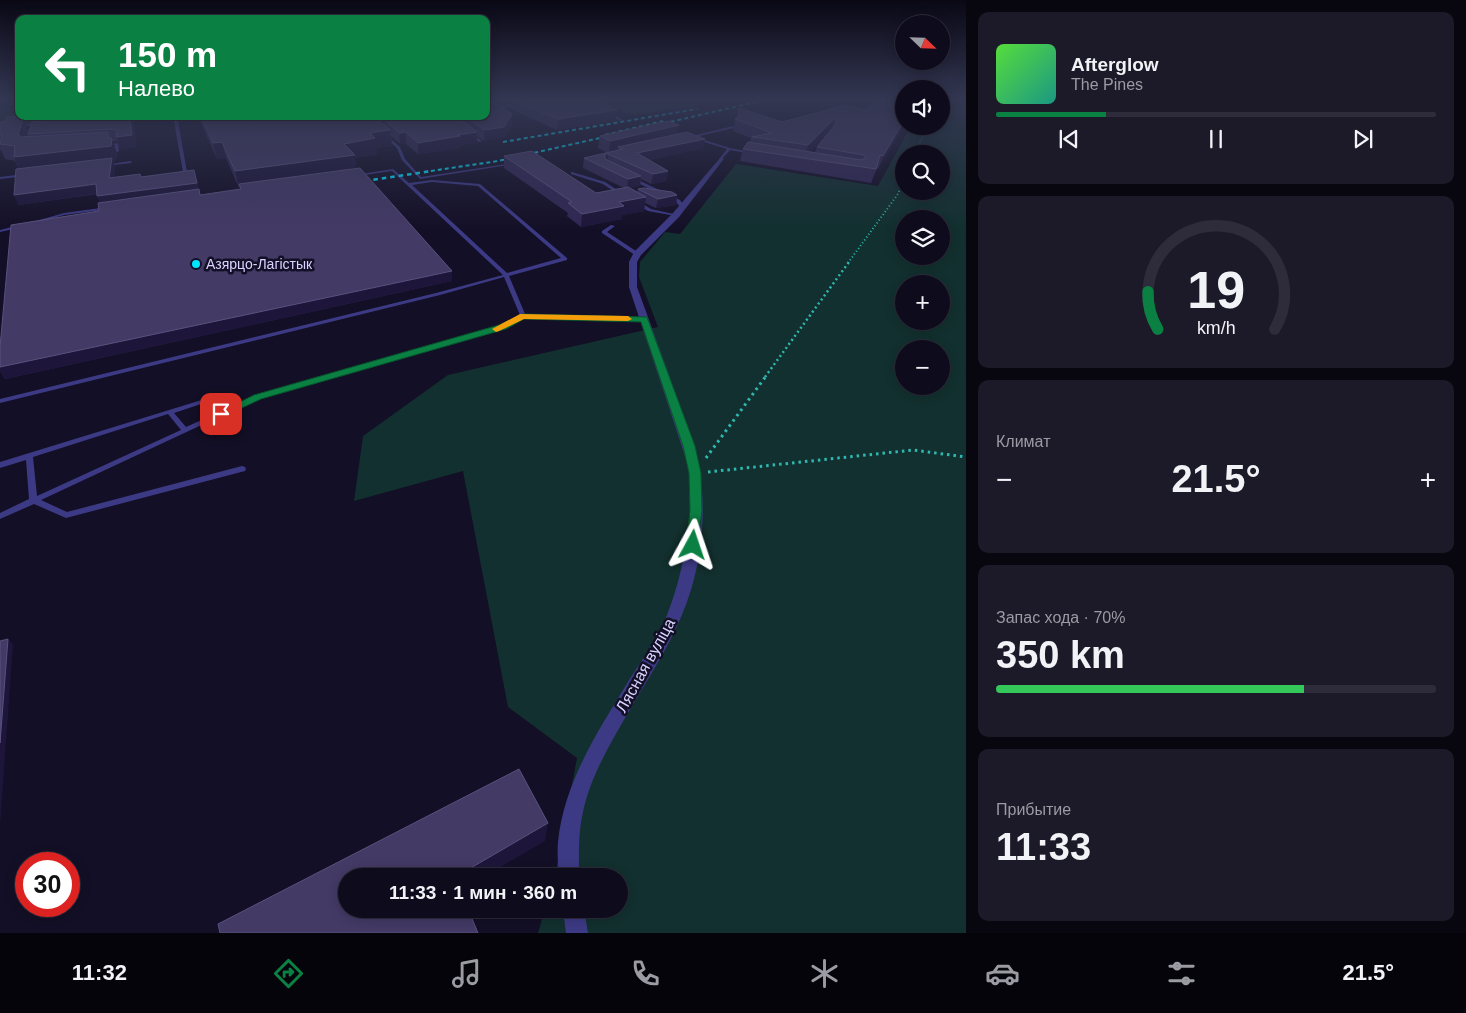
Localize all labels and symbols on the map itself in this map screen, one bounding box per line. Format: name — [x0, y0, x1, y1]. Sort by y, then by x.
north arrow — [895, 15, 950, 70]
place label: Азярцо-Лагістык — [206, 256, 313, 272]
marker: Азярцо-Лагістык — [190, 258, 202, 270]
pin — [200, 393, 242, 435]
position arrow — [666, 518, 718, 570]
street label: Лясная вуліца — [613, 615, 678, 715]
speed limit sign: 30 — [15, 852, 80, 917]

